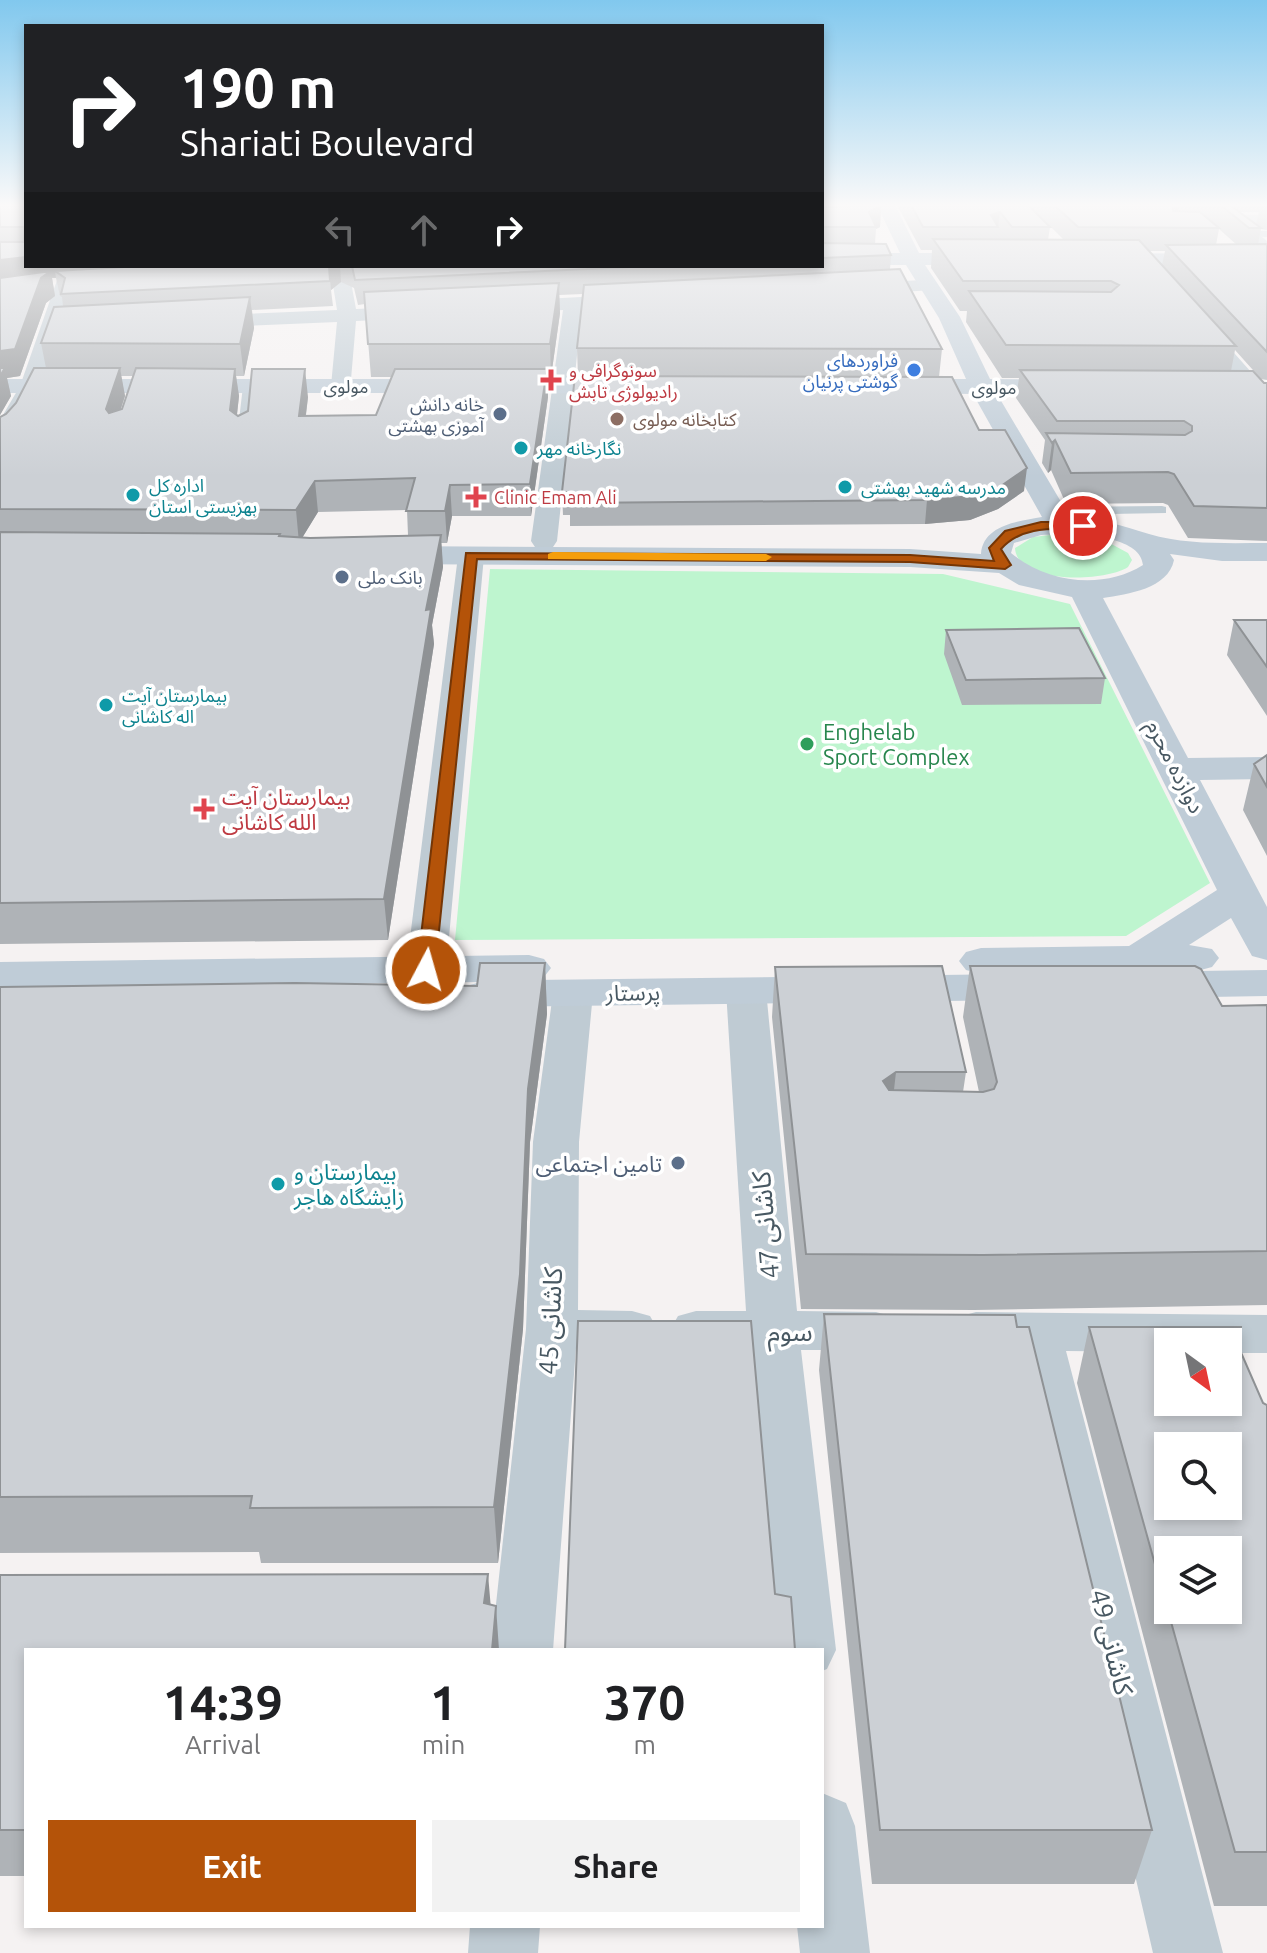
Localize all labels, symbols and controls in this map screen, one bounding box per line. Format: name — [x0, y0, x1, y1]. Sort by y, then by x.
icon: right — [48, 56, 152, 160]
text: 190 m — [180, 56, 336, 119]
text: Shariati Boulevard — [180, 122, 474, 163]
icon: left — [318, 208, 362, 252]
icon: ahead — [402, 208, 446, 252]
icon: right — [486, 208, 530, 252]
place label: فراوردهای گوشتی پرنیان — [803, 350, 899, 393]
place label: سونوگرافی و رادیولوژی تابش — [569, 360, 678, 403]
marker: فراوردهای گوشتی پرنیان — [905, 361, 923, 379]
marker: سونوگرافی و رادیولوژی تابش — [540, 369, 562, 391]
street label: مولوی — [324, 376, 368, 398]
street label: مولوی — [972, 377, 1016, 399]
place label: خانه دانش آموزی بهشتی — [388, 394, 485, 437]
marker: خانه دانش آموزی بهشتی — [491, 405, 509, 423]
place label: کتابخانه مولوی — [633, 409, 737, 431]
marker: کتابخانه مولوی — [608, 410, 626, 428]
place label: نگارخانه مهر — [536, 438, 621, 460]
marker: نگارخانه مهر — [512, 439, 530, 457]
place label: اداره کل بهزیستی استان — [149, 475, 257, 518]
place label: مدرسه شهید بهشتی — [861, 477, 1006, 499]
marker: مدرسه شهید بهشتی — [836, 478, 854, 496]
marker: اداره کل بهزیستی استان — [124, 486, 142, 504]
marker: Clinic Emam Ali — [465, 486, 487, 508]
place label: Clinic Emam Ali — [494, 487, 617, 507]
pin — [1049, 492, 1117, 560]
icon: arrive — [1061, 504, 1105, 548]
place label: بانک ملی — [358, 567, 423, 589]
marker: بانک ملی — [333, 568, 351, 586]
place label: بیمارستان آیت اله کاشانی — [122, 685, 227, 728]
marker: بیمارستان آیت اله کاشانی — [97, 696, 115, 714]
street label: دوازده محرم — [1137, 715, 1210, 819]
place label: Enghelab Sport Complex — [823, 719, 970, 769]
marker: Enghelab Sport Complex — [798, 735, 816, 753]
place label: بیمارستان آیت الله کاشانی — [222, 784, 350, 835]
marker: بیمارستان آیت الله کاشانی — [193, 798, 215, 820]
position arrow — [384, 928, 468, 1012]
street label: پرستار — [605, 979, 661, 1008]
place label: تامین اجتماعی — [535, 1151, 662, 1177]
marker: تامین اجتماعی — [669, 1154, 687, 1172]
place label: بیمارستان و زایشگاه هاجر — [293, 1159, 404, 1211]
street label: کاشانی 47 — [746, 1170, 785, 1280]
marker: بیمارستان و زایشگاه هاجر — [269, 1175, 287, 1193]
street label: کاشانی 45 — [533, 1266, 568, 1376]
street label: سوم — [767, 1317, 813, 1352]
north arrow — [1154, 1328, 1242, 1416]
map controls — [1154, 1328, 1242, 1624]
button: search — [1154, 1432, 1242, 1520]
button: layers — [1154, 1536, 1242, 1624]
street label: کاشانی 49 — [1084, 1586, 1139, 1698]
text: 14:39 — [163, 1675, 283, 1729]
text: 1 — [430, 1675, 457, 1729]
text: 370 — [604, 1675, 685, 1729]
text: Arrival — [185, 1730, 261, 1759]
text: min — [422, 1730, 465, 1759]
text: m — [633, 1730, 656, 1759]
button: Exit — [48, 1820, 416, 1912]
button: Share — [432, 1820, 800, 1912]

